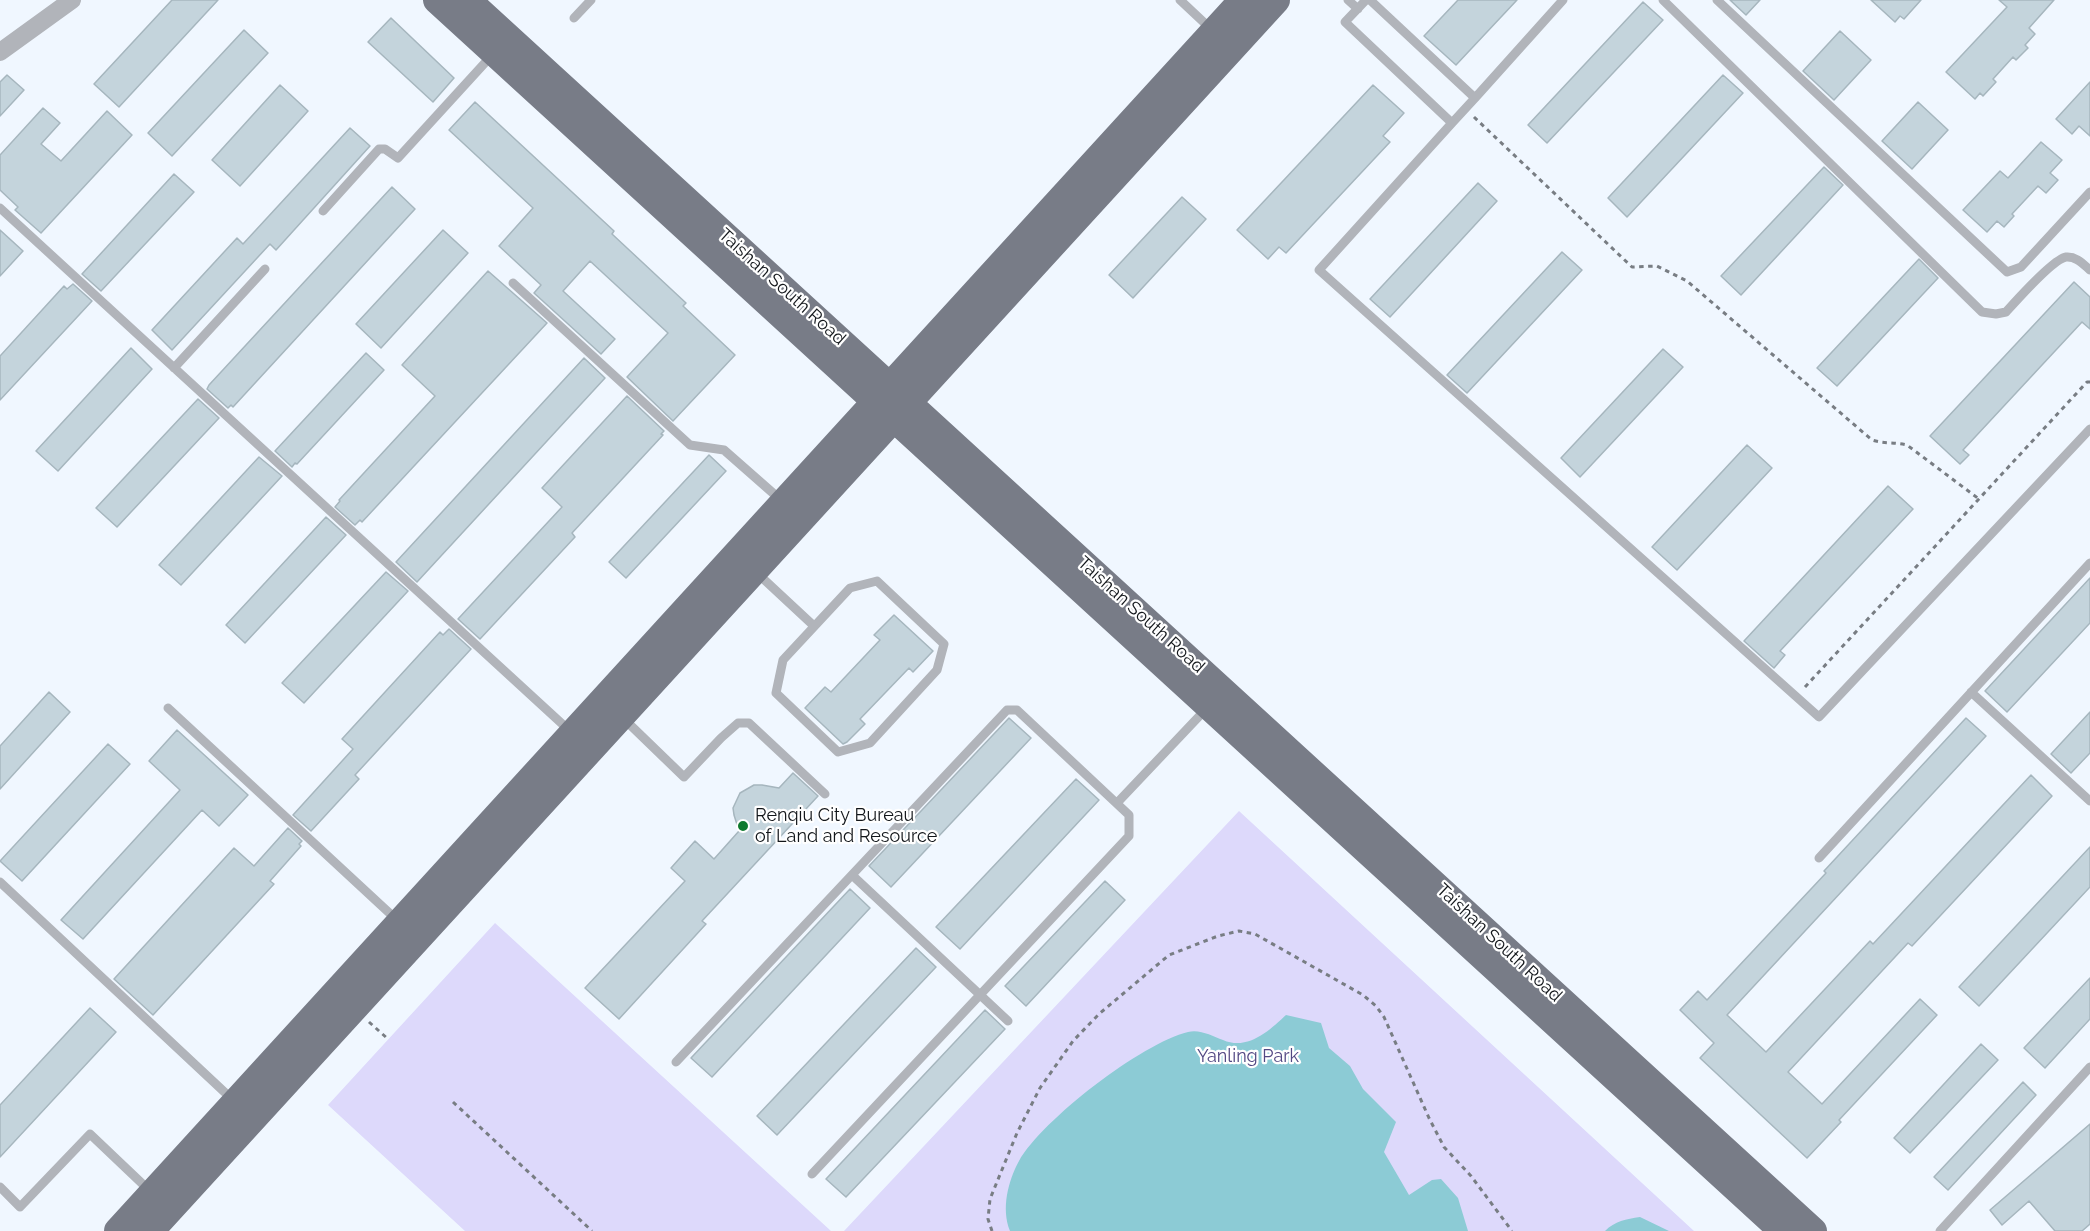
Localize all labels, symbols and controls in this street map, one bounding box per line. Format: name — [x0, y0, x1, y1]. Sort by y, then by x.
street label: Taishan South Road — [714, 224, 850, 350]
street label: Taishan South Road — [1073, 552, 1209, 678]
place label: Renqiu City Bureau of Land and Resource — [755, 805, 937, 848]
marker: Renqiu City Bureau of Land and Resource — [736, 819, 750, 833]
street label: Taishan South Road — [1432, 879, 1566, 1007]
park label: Yanling Park — [1197, 1046, 1299, 1068]

